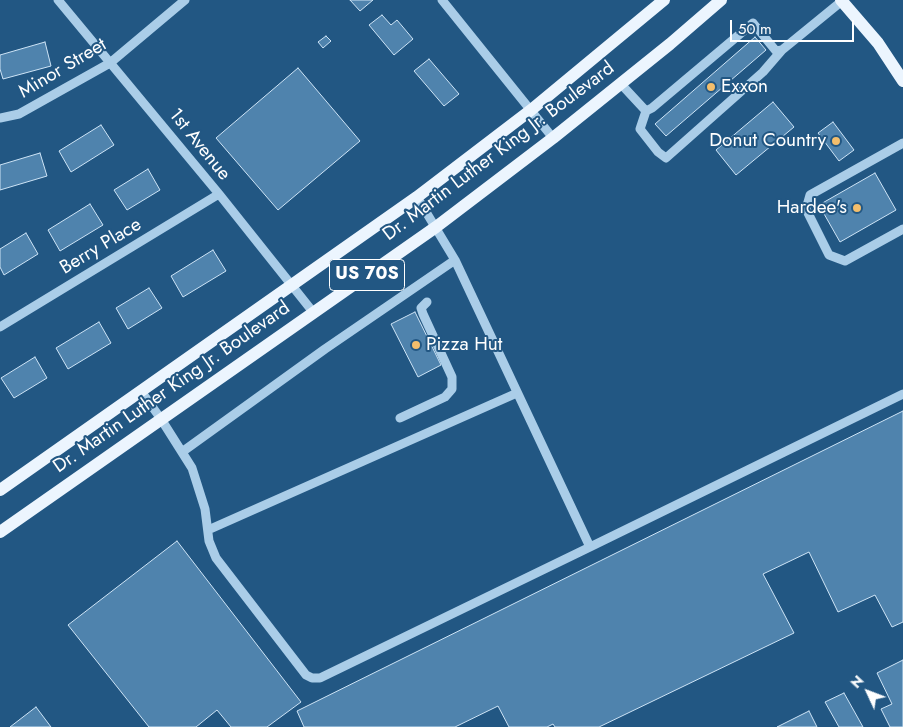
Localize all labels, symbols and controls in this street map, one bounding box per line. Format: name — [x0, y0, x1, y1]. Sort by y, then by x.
scale bar — [733, 10, 857, 42]
text: 50 m — [738, 18, 772, 40]
street label: Minor Street — [15, 34, 111, 104]
street label: Dr. Martin Luther King Jr. Boulevard — [379, 58, 619, 246]
place label: Exxon — [721, 76, 768, 98]
marker: Exxon — [705, 81, 717, 93]
street label: 1st Avenue — [163, 105, 235, 185]
place label: Donut Country — [709, 130, 826, 152]
marker: Donut Country — [830, 135, 842, 147]
place label: Hardee's — [777, 197, 847, 219]
marker: Hardee's — [851, 202, 863, 214]
street label: Berry Place — [56, 214, 146, 280]
road number: US 70S — [330, 260, 404, 290]
street label: Dr. Martin Luther King Jr. Boulevard — [49, 297, 295, 479]
place label: Pizza Hut — [426, 334, 502, 356]
marker: Pizza Hut — [410, 339, 422, 351]
north arrow — [843, 667, 893, 717]
text: N — [846, 671, 868, 693]

